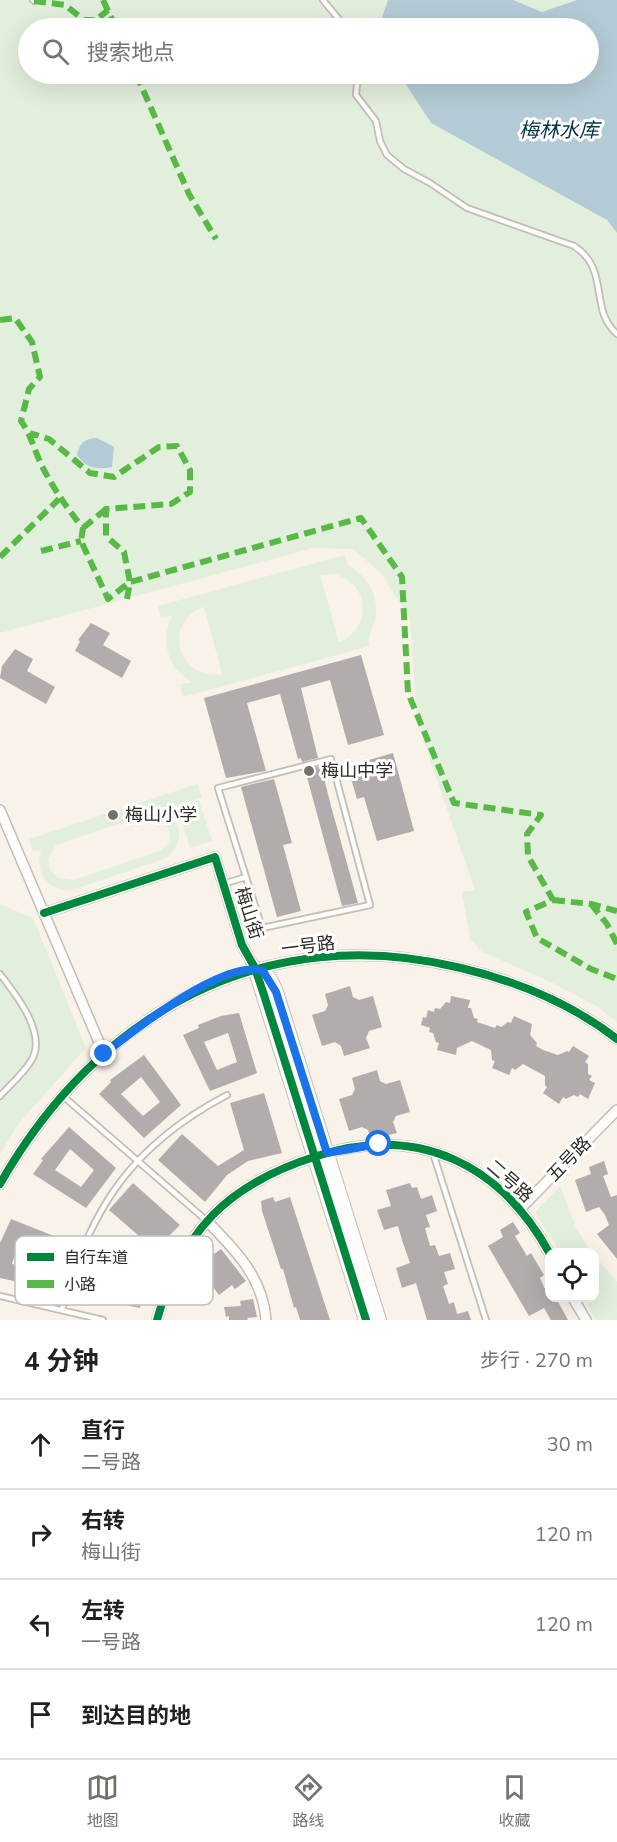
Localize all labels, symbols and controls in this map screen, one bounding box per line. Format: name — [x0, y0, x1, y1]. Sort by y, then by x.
search box — [18, 18, 599, 84]
icon: search — [39, 35, 72, 68]
text: 搜索地点 — [87, 38, 175, 68]
water label: 梅林水库 — [519, 117, 602, 144]
place label: 梅山中学 — [321, 759, 393, 783]
marker: 梅山中学 — [302, 764, 316, 778]
place label: 梅山小学 — [125, 803, 197, 827]
marker: 梅山小学 — [106, 808, 120, 822]
street label: 梅山街 — [229, 884, 269, 942]
street label: 一号路 — [280, 931, 336, 961]
route end — [90, 1040, 116, 1066]
route start — [365, 1130, 391, 1156]
street label: 五号路 — [542, 1131, 596, 1187]
street label: 二号路 — [482, 1154, 538, 1208]
legend — [15, 1236, 213, 1305]
text: 自行车道 — [64, 1247, 128, 1269]
map controls — [545, 1248, 599, 1302]
button: locate — [545, 1248, 599, 1302]
text: 小路 — [64, 1274, 96, 1296]
text: 4 分钟 — [24, 1344, 99, 1379]
text: 步行 · 270 m — [480, 1347, 593, 1374]
text: 直行 — [81, 1416, 125, 1446]
icon: ahead — [24, 1428, 57, 1461]
text: 30 m — [547, 1431, 593, 1458]
text: 二号路 — [81, 1449, 141, 1476]
text: 右转 — [81, 1506, 125, 1536]
icon: right — [24, 1518, 57, 1551]
text: 120 m — [535, 1521, 593, 1548]
text: 梅山街 — [81, 1539, 141, 1566]
text: 左转 — [81, 1596, 125, 1626]
icon: left — [24, 1608, 57, 1641]
text: 120 m — [535, 1611, 593, 1638]
text: 一号路 — [81, 1629, 141, 1656]
icon: arrive — [24, 1698, 57, 1731]
text: 到达目的地 — [81, 1701, 191, 1731]
tab: 地图 — [86, 1771, 119, 1832]
tab: 路线 — [292, 1771, 325, 1832]
tab: 收藏 — [498, 1771, 531, 1832]

